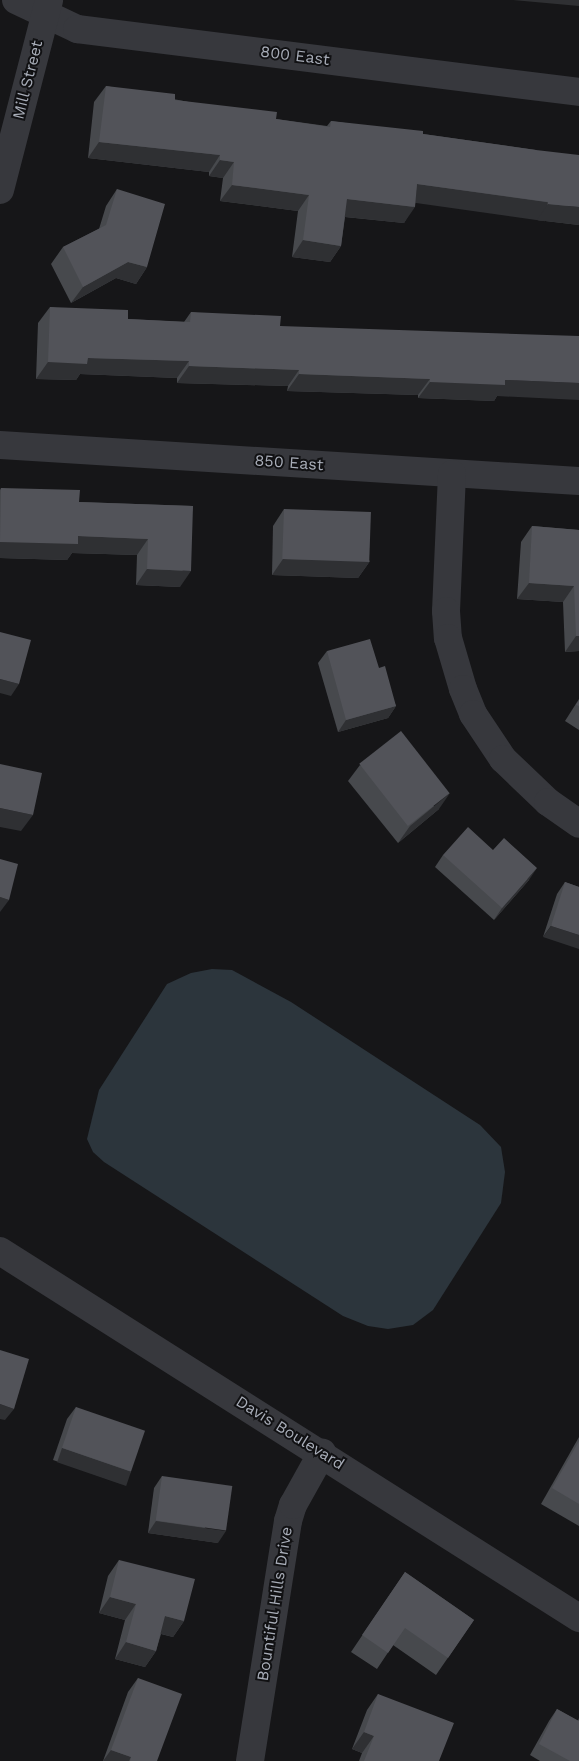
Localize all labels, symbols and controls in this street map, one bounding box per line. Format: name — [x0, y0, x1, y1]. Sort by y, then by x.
street label: Mill Street — [9, 38, 47, 122]
street label: 800 East — [259, 42, 331, 70]
street label: 850 East — [254, 451, 324, 475]
street label: Davis Boulevard — [232, 1392, 348, 1474]
street label: Bountiful Hills Drive — [253, 1525, 297, 1683]

